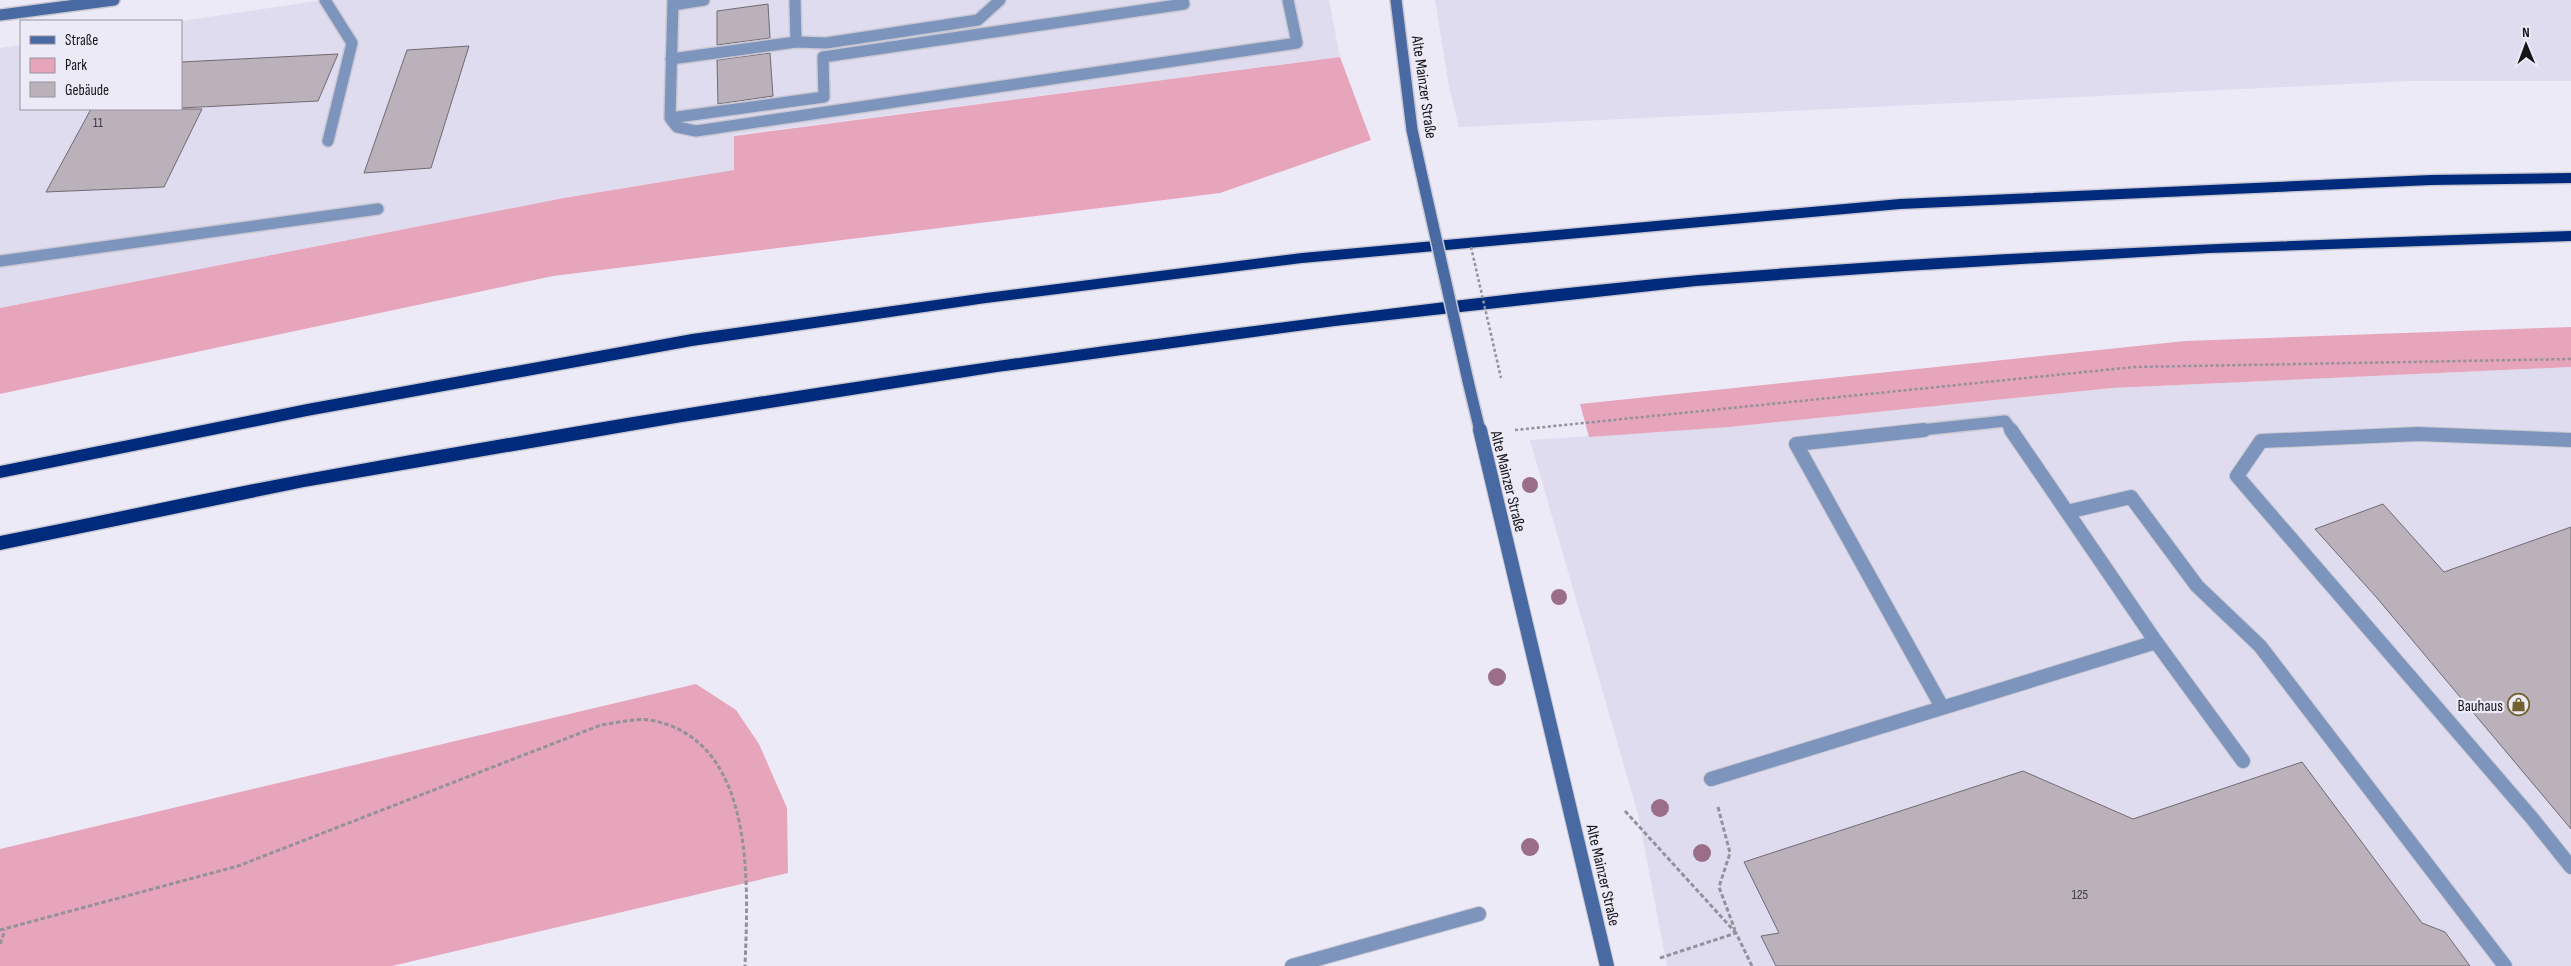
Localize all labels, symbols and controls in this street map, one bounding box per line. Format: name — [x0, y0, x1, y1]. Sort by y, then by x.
legend — [20, 20, 182, 110]
north arrow — [2501, 20, 2551, 70]
text: N — [2522, 24, 2530, 41]
text: Straße — [65, 31, 98, 50]
street label: Alte Mainzer Straße — [1407, 34, 1440, 140]
text: Park — [65, 56, 87, 75]
text: Gebäude — [65, 81, 109, 100]
house number: 11 — [93, 114, 103, 131]
street label: Alte Mainzer Straße — [1486, 428, 1529, 534]
shop icon: Bauhaus — [2507, 693, 2531, 717]
place label: Bauhaus — [2458, 697, 2503, 716]
street label: Alte Mainzer Straße — [1581, 822, 1623, 928]
house number: 125 — [2072, 886, 2089, 903]

